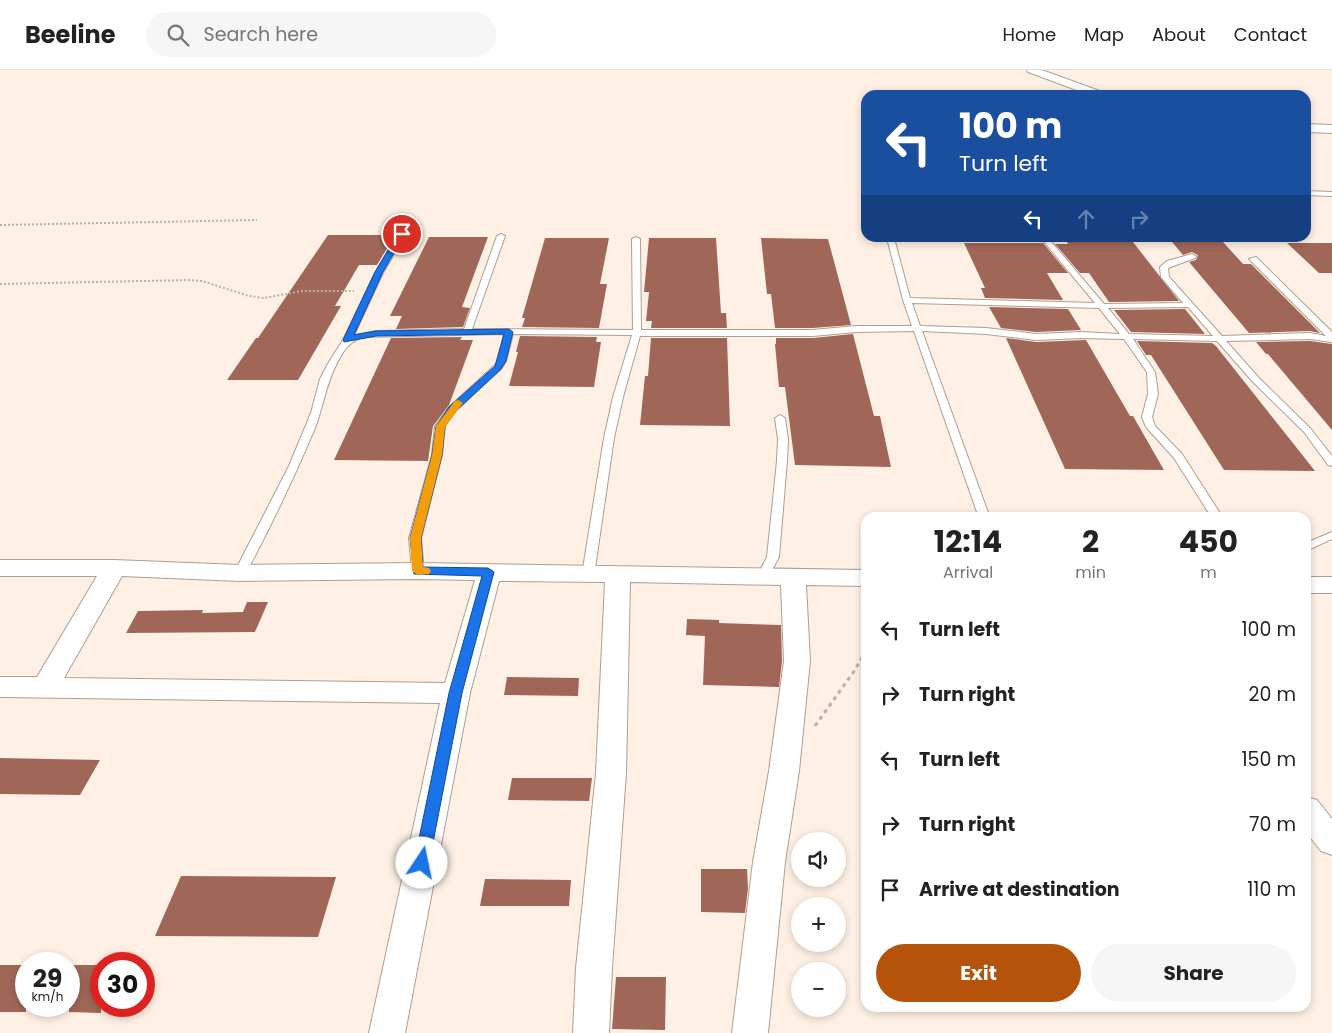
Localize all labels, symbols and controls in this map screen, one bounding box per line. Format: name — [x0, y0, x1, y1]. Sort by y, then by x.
search box — [146, 12, 496, 57]
text: Beeline — [25, 18, 116, 51]
icon: search — [164, 21, 192, 49]
text: Search here — [204, 21, 318, 48]
text: Home — [1002, 22, 1056, 47]
text: Map — [1084, 22, 1124, 47]
text: About — [1152, 22, 1206, 47]
text: Contact — [1234, 22, 1307, 47]
text: 100 m — [959, 101, 1062, 150]
icon: left — [876, 110, 941, 175]
text: Turn left — [959, 148, 1047, 179]
icon: left — [1019, 205, 1047, 233]
icon: ahead — [1072, 205, 1100, 233]
icon: right — [1125, 205, 1153, 233]
pin — [381, 213, 423, 255]
icon: arrive — [388, 220, 416, 248]
text: 12:14 — [934, 520, 1002, 563]
text: 2 — [1082, 520, 1099, 563]
text: 450 — [1179, 520, 1238, 563]
text: Arrival — [943, 561, 993, 584]
text: min — [1075, 561, 1106, 584]
text: m — [1200, 561, 1217, 584]
icon: left — [876, 616, 904, 644]
text: Turn left — [919, 616, 1000, 643]
text: 100 m — [1241, 616, 1296, 643]
icon: right — [876, 681, 904, 709]
text: Turn right — [919, 681, 1015, 708]
text: 20 m — [1248, 681, 1296, 708]
icon: left — [876, 746, 904, 774]
text: Turn left — [919, 746, 1000, 773]
text: 150 m — [1241, 746, 1296, 773]
icon: right — [876, 811, 904, 839]
text: Turn right — [919, 811, 1015, 838]
text: 70 m — [1249, 811, 1296, 838]
map controls — [791, 832, 846, 1017]
button: sound — [791, 832, 846, 887]
position arrow — [395, 836, 447, 888]
icon: arrive — [876, 876, 904, 904]
text: Arrive at destination — [919, 876, 1120, 903]
text: 110 m — [1247, 876, 1296, 903]
button: + — [791, 897, 846, 952]
button: Exit — [876, 944, 1081, 1002]
button: Share — [1091, 944, 1296, 1002]
speed limit sign: 30 — [90, 952, 155, 1017]
text: 29 — [33, 961, 62, 996]
button: − — [791, 962, 846, 1017]
text: km/h — [32, 988, 63, 1005]

